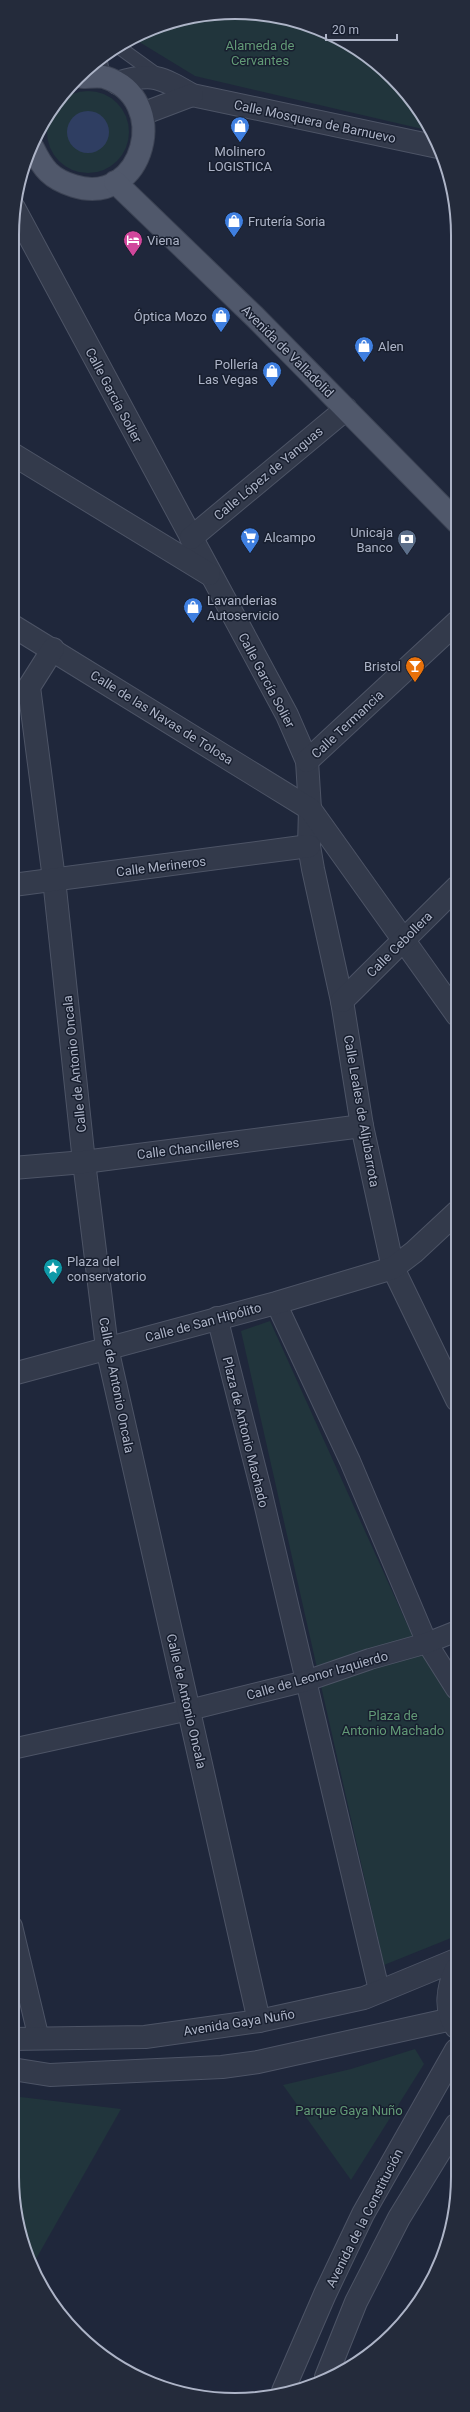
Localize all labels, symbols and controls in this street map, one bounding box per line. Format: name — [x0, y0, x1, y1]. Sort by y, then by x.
scale bar — [326, 16, 397, 42]
text: 20 m — [332, 23, 359, 37]
park label: Alameda de Cervantes — [226, 38, 295, 68]
street label: Calle Mosquera de Barnuevo — [233, 97, 397, 146]
shop icon: Molinero LOGISTICA — [229, 115, 251, 143]
place label: Molinero LOGISTICA — [208, 144, 272, 174]
shop icon: Frutería Soria — [223, 210, 245, 238]
place label: Frutería Soria — [248, 214, 325, 229]
hotel icon: Viena — [122, 229, 144, 257]
place label: Viena — [147, 233, 180, 248]
street label: Avenida de Valladolid — [239, 302, 337, 400]
shop icon: Óptica Mozo — [210, 305, 232, 333]
place label: Óptica Mozo — [134, 309, 207, 324]
shop icon: Alen — [353, 335, 375, 363]
place label: Alen — [378, 339, 404, 354]
street label: Calle García Solier — [82, 345, 145, 446]
place label: Pollería Las Vegas — [198, 357, 258, 387]
shop icon: Pollería Las Vegas — [261, 360, 283, 388]
street label: Calle López de Yanguas — [211, 423, 326, 523]
place label: Unicaja Banco — [350, 525, 393, 555]
supermarket icon: Alcampo — [239, 526, 261, 554]
bank icon: Unicaja Banco — [396, 528, 418, 556]
place label: Alcampo — [264, 530, 316, 545]
place label: Lavanderias Autoservicio — [207, 593, 279, 623]
shop icon: Lavanderias Autoservicio — [182, 596, 204, 624]
street label: Calle García Solier — [235, 630, 298, 731]
bar icon: Bristol — [404, 655, 426, 683]
place label: Bristol — [364, 659, 401, 674]
street label: Calle de las Navas de Tolosa — [88, 667, 236, 768]
street label: Calle Termancia — [308, 687, 386, 762]
street label: Calle Merineros — [115, 854, 207, 879]
street label: Calle Cebollera — [363, 908, 435, 980]
street label: Calle de Antonio Oncala — [60, 995, 89, 1133]
street label: Calle Leales de Aljubarrota — [341, 1034, 382, 1188]
street label: Calle Chancilleres — [136, 1135, 240, 1162]
place label: Plaza del conservatorio — [67, 1254, 146, 1284]
place icon: Plaza del conservatorio — [42, 1257, 64, 1285]
street label: Calle de San Hipólito — [143, 1300, 263, 1345]
street label: Calle de Antonio Oncala — [96, 1316, 137, 1454]
street label: Plaza de Antonio Machado — [219, 1355, 272, 1509]
street label: Calle de Antonio Oncala — [164, 1632, 209, 1770]
street label: Calle de Leonor Izquierdo — [245, 1648, 390, 1703]
park label: Plaza de Antonio Machado — [342, 1708, 444, 1738]
street label: Avenida Gaya Nuño — [182, 2006, 296, 2039]
park label: Parque Gaya Nuño — [295, 2103, 403, 2118]
street label: Avenida de la Constitución — [323, 2147, 406, 2290]

